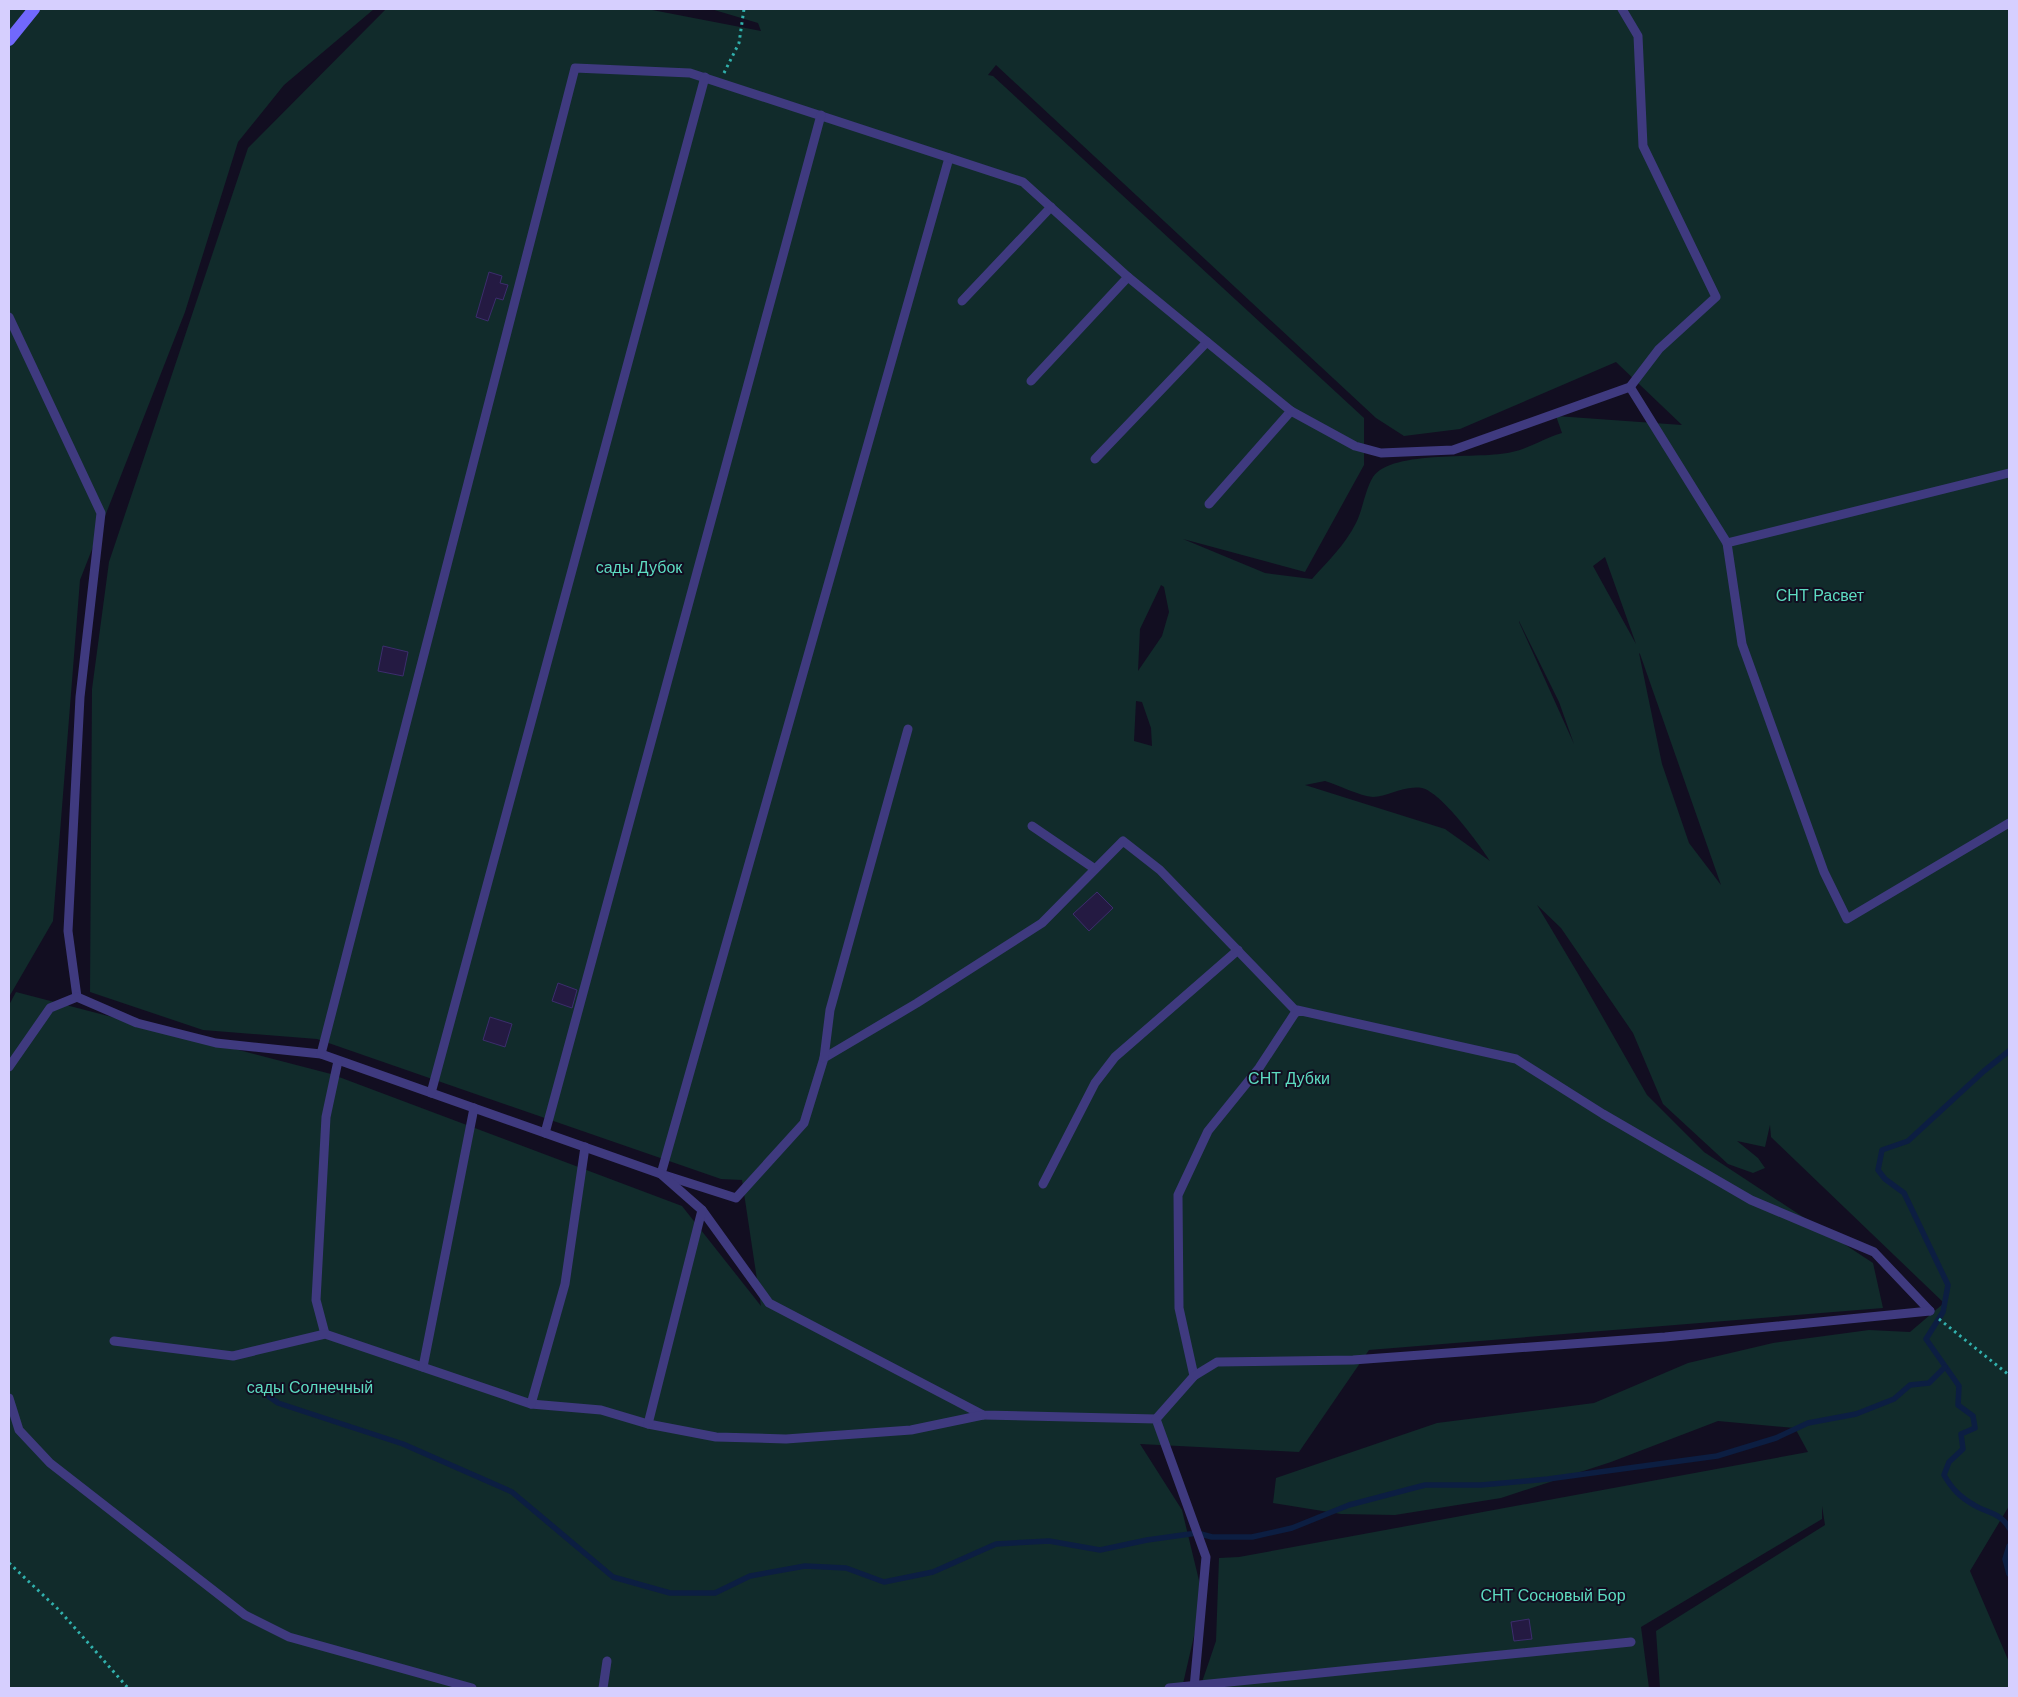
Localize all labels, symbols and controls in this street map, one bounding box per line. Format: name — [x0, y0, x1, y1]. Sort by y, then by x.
park label: сады Дубок — [596, 559, 683, 576]
park label: СНТ Расвет — [1776, 587, 1865, 604]
park label: СНТ Дубки — [1248, 1070, 1330, 1087]
park label: сады Солнечный — [247, 1379, 373, 1396]
park label: СНТ Сосновый Бор — [1480, 1587, 1626, 1604]

